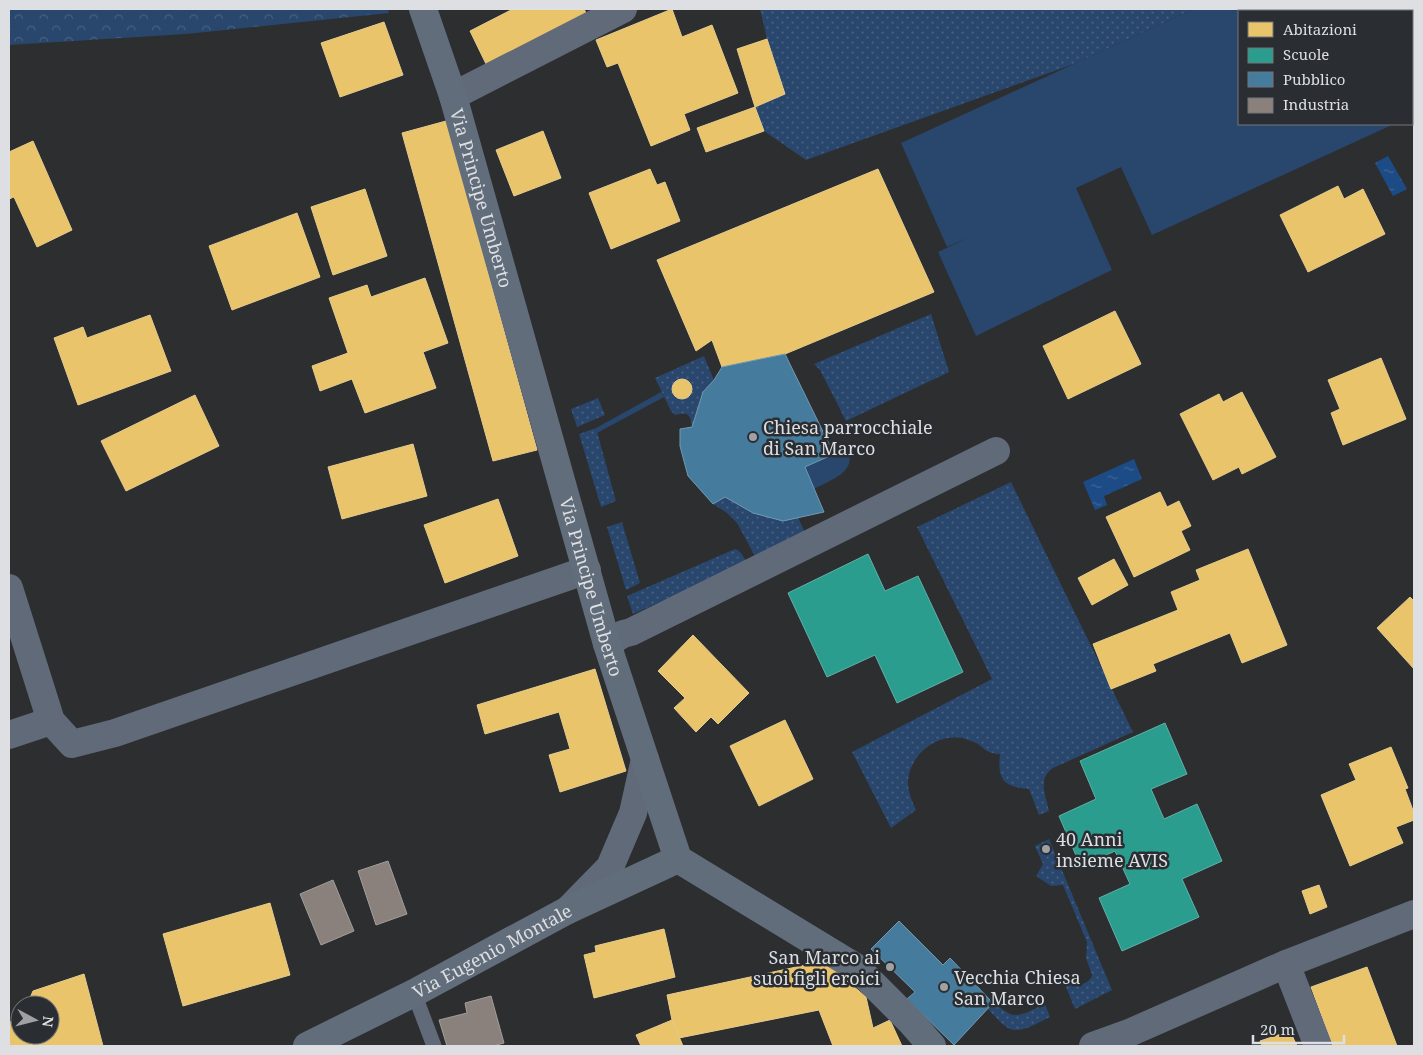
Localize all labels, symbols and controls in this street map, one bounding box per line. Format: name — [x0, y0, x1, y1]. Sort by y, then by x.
legend — [1238, 10, 1413, 125]
text: Abitazioni — [1283, 19, 1357, 39]
text: Scuole — [1283, 44, 1329, 64]
text: Pubblico — [1283, 69, 1346, 89]
text: Industria — [1283, 94, 1349, 114]
street label: Via Principe Umberto — [445, 106, 518, 290]
place label: Chiesa parrocchiale di San Marco — [763, 415, 933, 460]
marker: Chiesa parrocchiale di San Marco — [747, 431, 759, 443]
street label: Via Principe Umberto — [554, 494, 629, 680]
place label: 40 Anni insieme AVIS — [1056, 827, 1168, 872]
marker: 40 Anni insieme AVIS — [1040, 843, 1052, 855]
street label: Via Eugenio Montale — [408, 898, 576, 1004]
place label: San Marco ai suoi figli eroici — [753, 945, 880, 990]
marker: San Marco ai suoi figli eroici — [884, 961, 896, 973]
place label: Vecchia Chiesa San Marco — [954, 965, 1081, 1010]
marker: Vecchia Chiesa San Marco — [938, 981, 950, 993]
north arrow — [10, 995, 60, 1045]
scale bar — [1253, 1012, 1344, 1044]
text: N — [38, 1015, 59, 1028]
text: 20 m — [1260, 1019, 1295, 1039]

